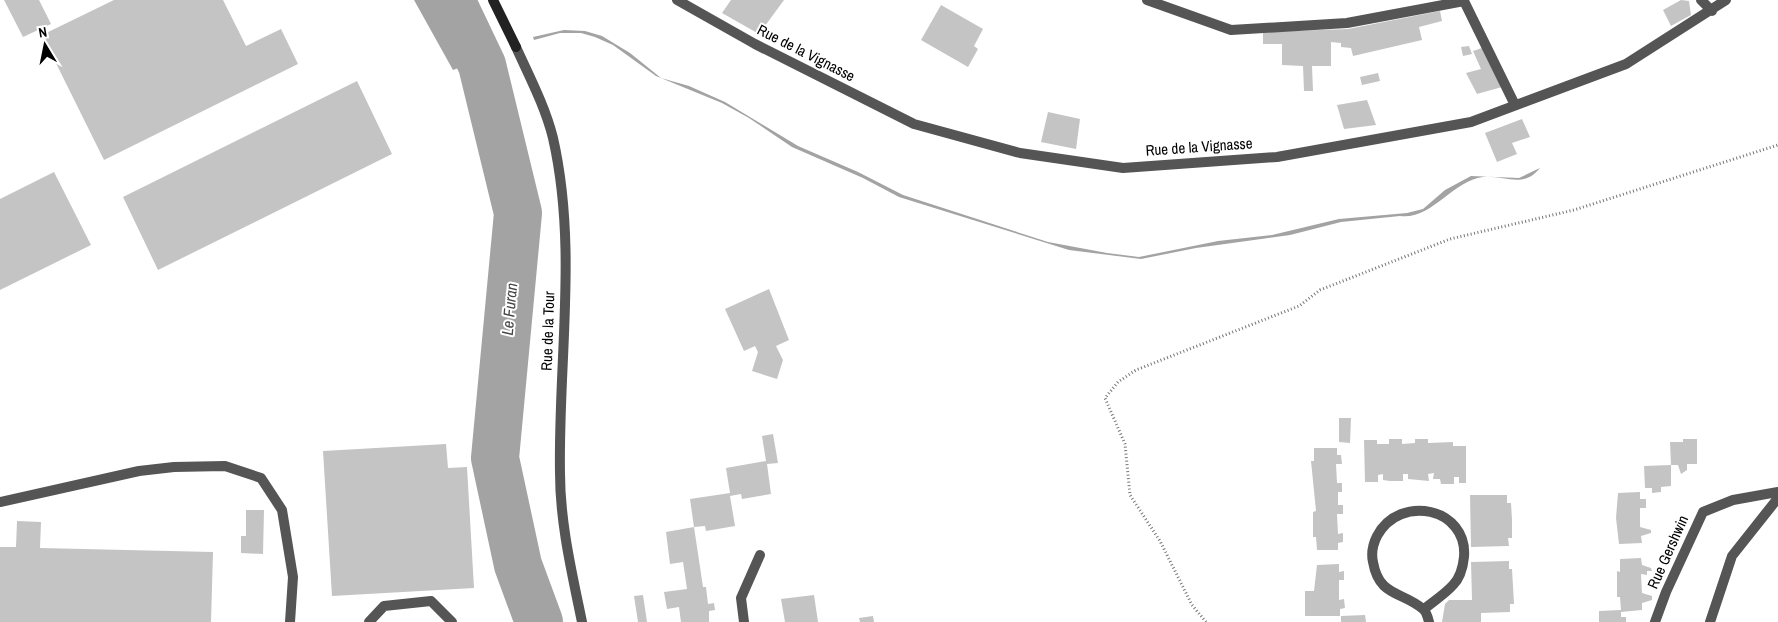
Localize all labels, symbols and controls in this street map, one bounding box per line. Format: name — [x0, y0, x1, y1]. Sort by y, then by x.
street label: Rue de la Vignasse — [754, 19, 859, 86]
north arrow — [20, 20, 70, 70]
text: N — [37, 23, 48, 42]
street label: Rue de la Vignasse — [1145, 132, 1253, 161]
water label: Le Furan — [496, 282, 522, 336]
street label: Rue de la Tour — [536, 291, 559, 371]
street label: Rue Gershwin — [1642, 512, 1693, 592]

